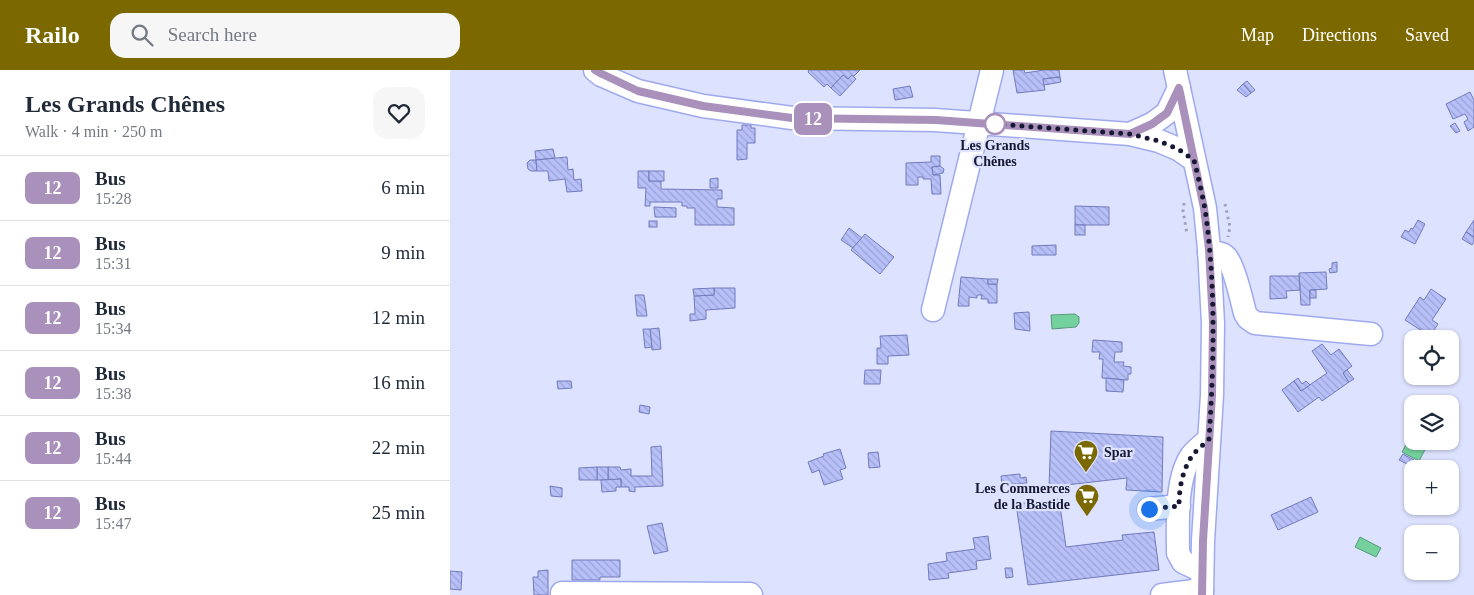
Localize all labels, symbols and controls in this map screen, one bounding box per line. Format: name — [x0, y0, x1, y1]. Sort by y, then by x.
search box — [110, 13, 460, 58]
icon: search — [128, 21, 156, 49]
text: Railo — [25, 22, 80, 48]
text: Search here — [168, 24, 257, 45]
text: Map — [1241, 25, 1274, 45]
text: Directions — [1302, 25, 1377, 45]
text: Saved — [1405, 25, 1449, 45]
button: heart — [373, 87, 425, 139]
text: Les Grands Chênes — [25, 91, 225, 117]
line badge: 12 — [790, 103, 836, 135]
text: 12 — [804, 109, 822, 129]
marker: Les Grands Chênes — [984, 113, 1006, 135]
text: Walk · 4 min · 250 m — [25, 123, 162, 140]
place label: Les Grands Chênes — [960, 138, 1030, 169]
text: Bus — [95, 168, 126, 189]
text: 6 min — [381, 177, 425, 198]
text: 12 — [44, 178, 62, 198]
text: 15:28 — [95, 190, 131, 207]
text: Bus — [95, 233, 126, 254]
text: 9 min — [381, 242, 425, 263]
text: 12 — [44, 243, 62, 263]
text: 15:31 — [95, 255, 131, 272]
text: Bus — [95, 298, 126, 319]
text: 12 min — [372, 307, 425, 328]
text: 12 — [44, 308, 62, 328]
text: 15:34 — [95, 320, 131, 337]
map controls — [1404, 330, 1459, 580]
button: locate — [1404, 330, 1459, 385]
text: Bus — [95, 363, 126, 384]
text: 16 min — [372, 372, 425, 393]
text: 12 — [44, 373, 62, 393]
text: 15:38 — [95, 385, 131, 402]
button: layers — [1404, 395, 1459, 450]
text: Bus — [95, 428, 126, 449]
text: 22 min — [372, 437, 425, 458]
text: 12 — [44, 438, 62, 458]
supermarket icon: Spar — [1073, 439, 1099, 473]
place label: Spar — [1104, 445, 1133, 460]
text: 15:44 — [95, 450, 131, 467]
button: + — [1404, 460, 1459, 515]
place label: Les Commerces de la Bastide — [975, 481, 1071, 512]
supermarket icon: Les Commerces de la Bastide — [1074, 483, 1100, 517]
text: Bus — [95, 493, 126, 514]
your location — [1137, 497, 1162, 522]
text: 25 min — [372, 502, 425, 523]
text: 12 — [44, 503, 62, 523]
text: 15:47 — [95, 515, 131, 532]
button: − — [1404, 525, 1459, 580]

